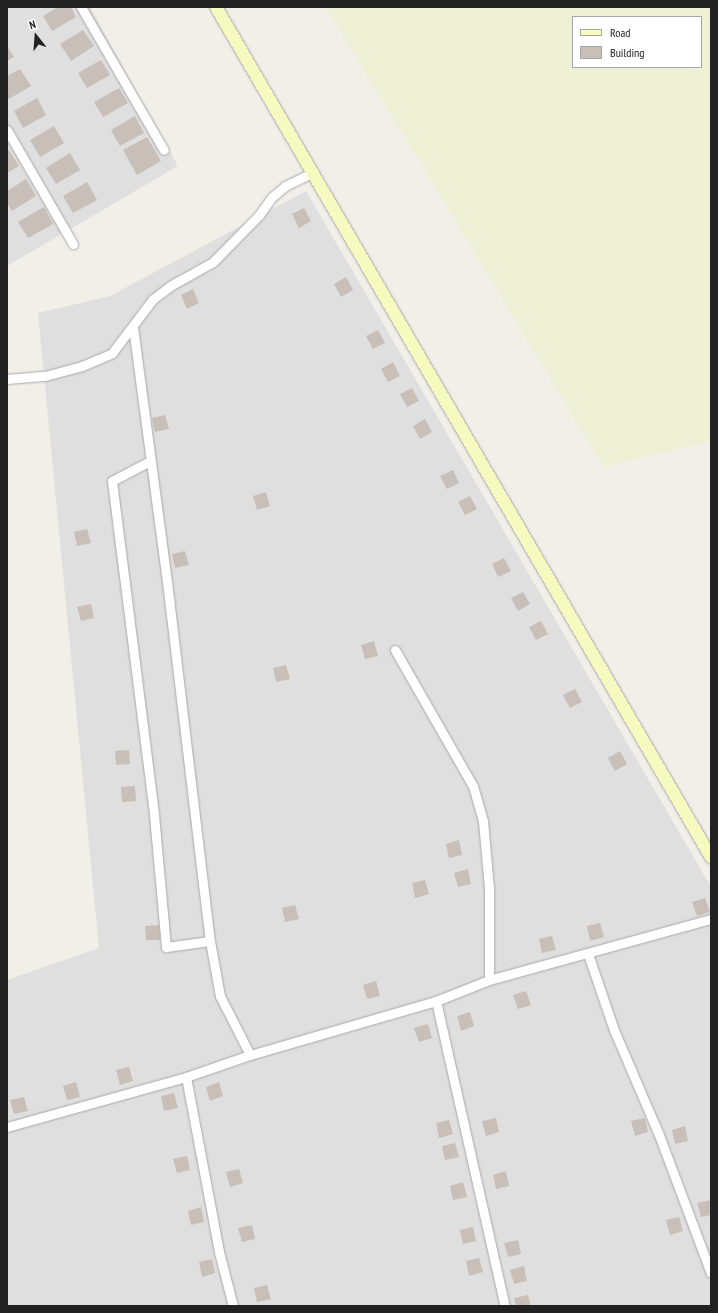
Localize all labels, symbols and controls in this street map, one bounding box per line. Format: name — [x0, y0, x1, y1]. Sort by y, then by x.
north arrow — [16, 16, 56, 56]
legend — [572, 16, 702, 68]
text: N — [28, 17, 37, 32]
text: Road — [610, 25, 630, 40]
text: Building — [610, 45, 645, 60]

